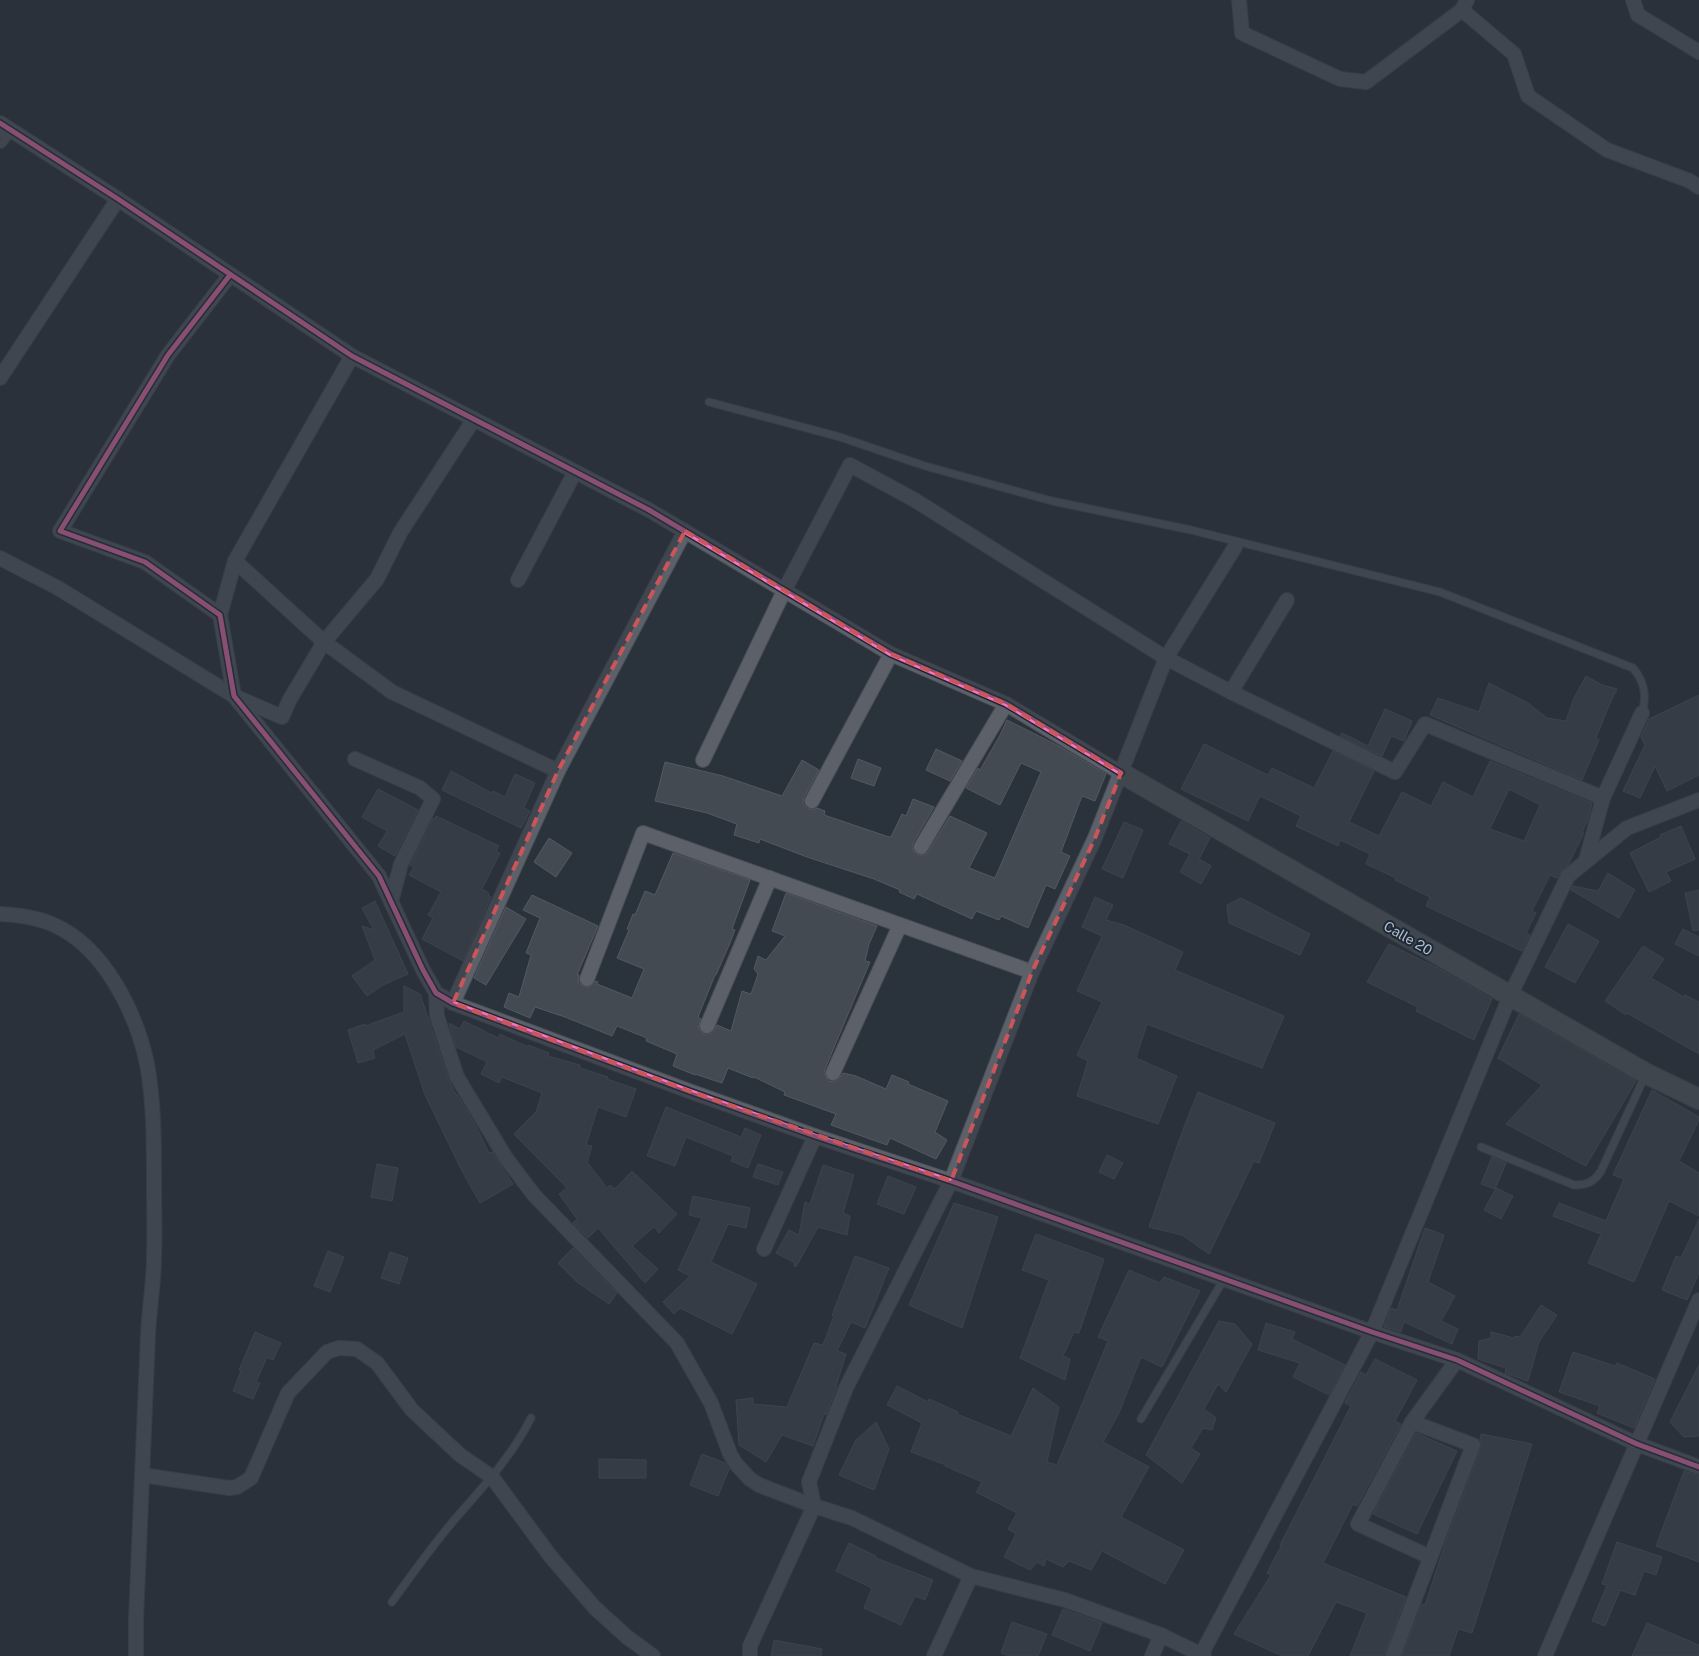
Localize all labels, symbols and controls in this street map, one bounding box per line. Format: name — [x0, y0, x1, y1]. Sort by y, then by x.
street label: Calle 20 — [1381, 918, 1435, 958]

